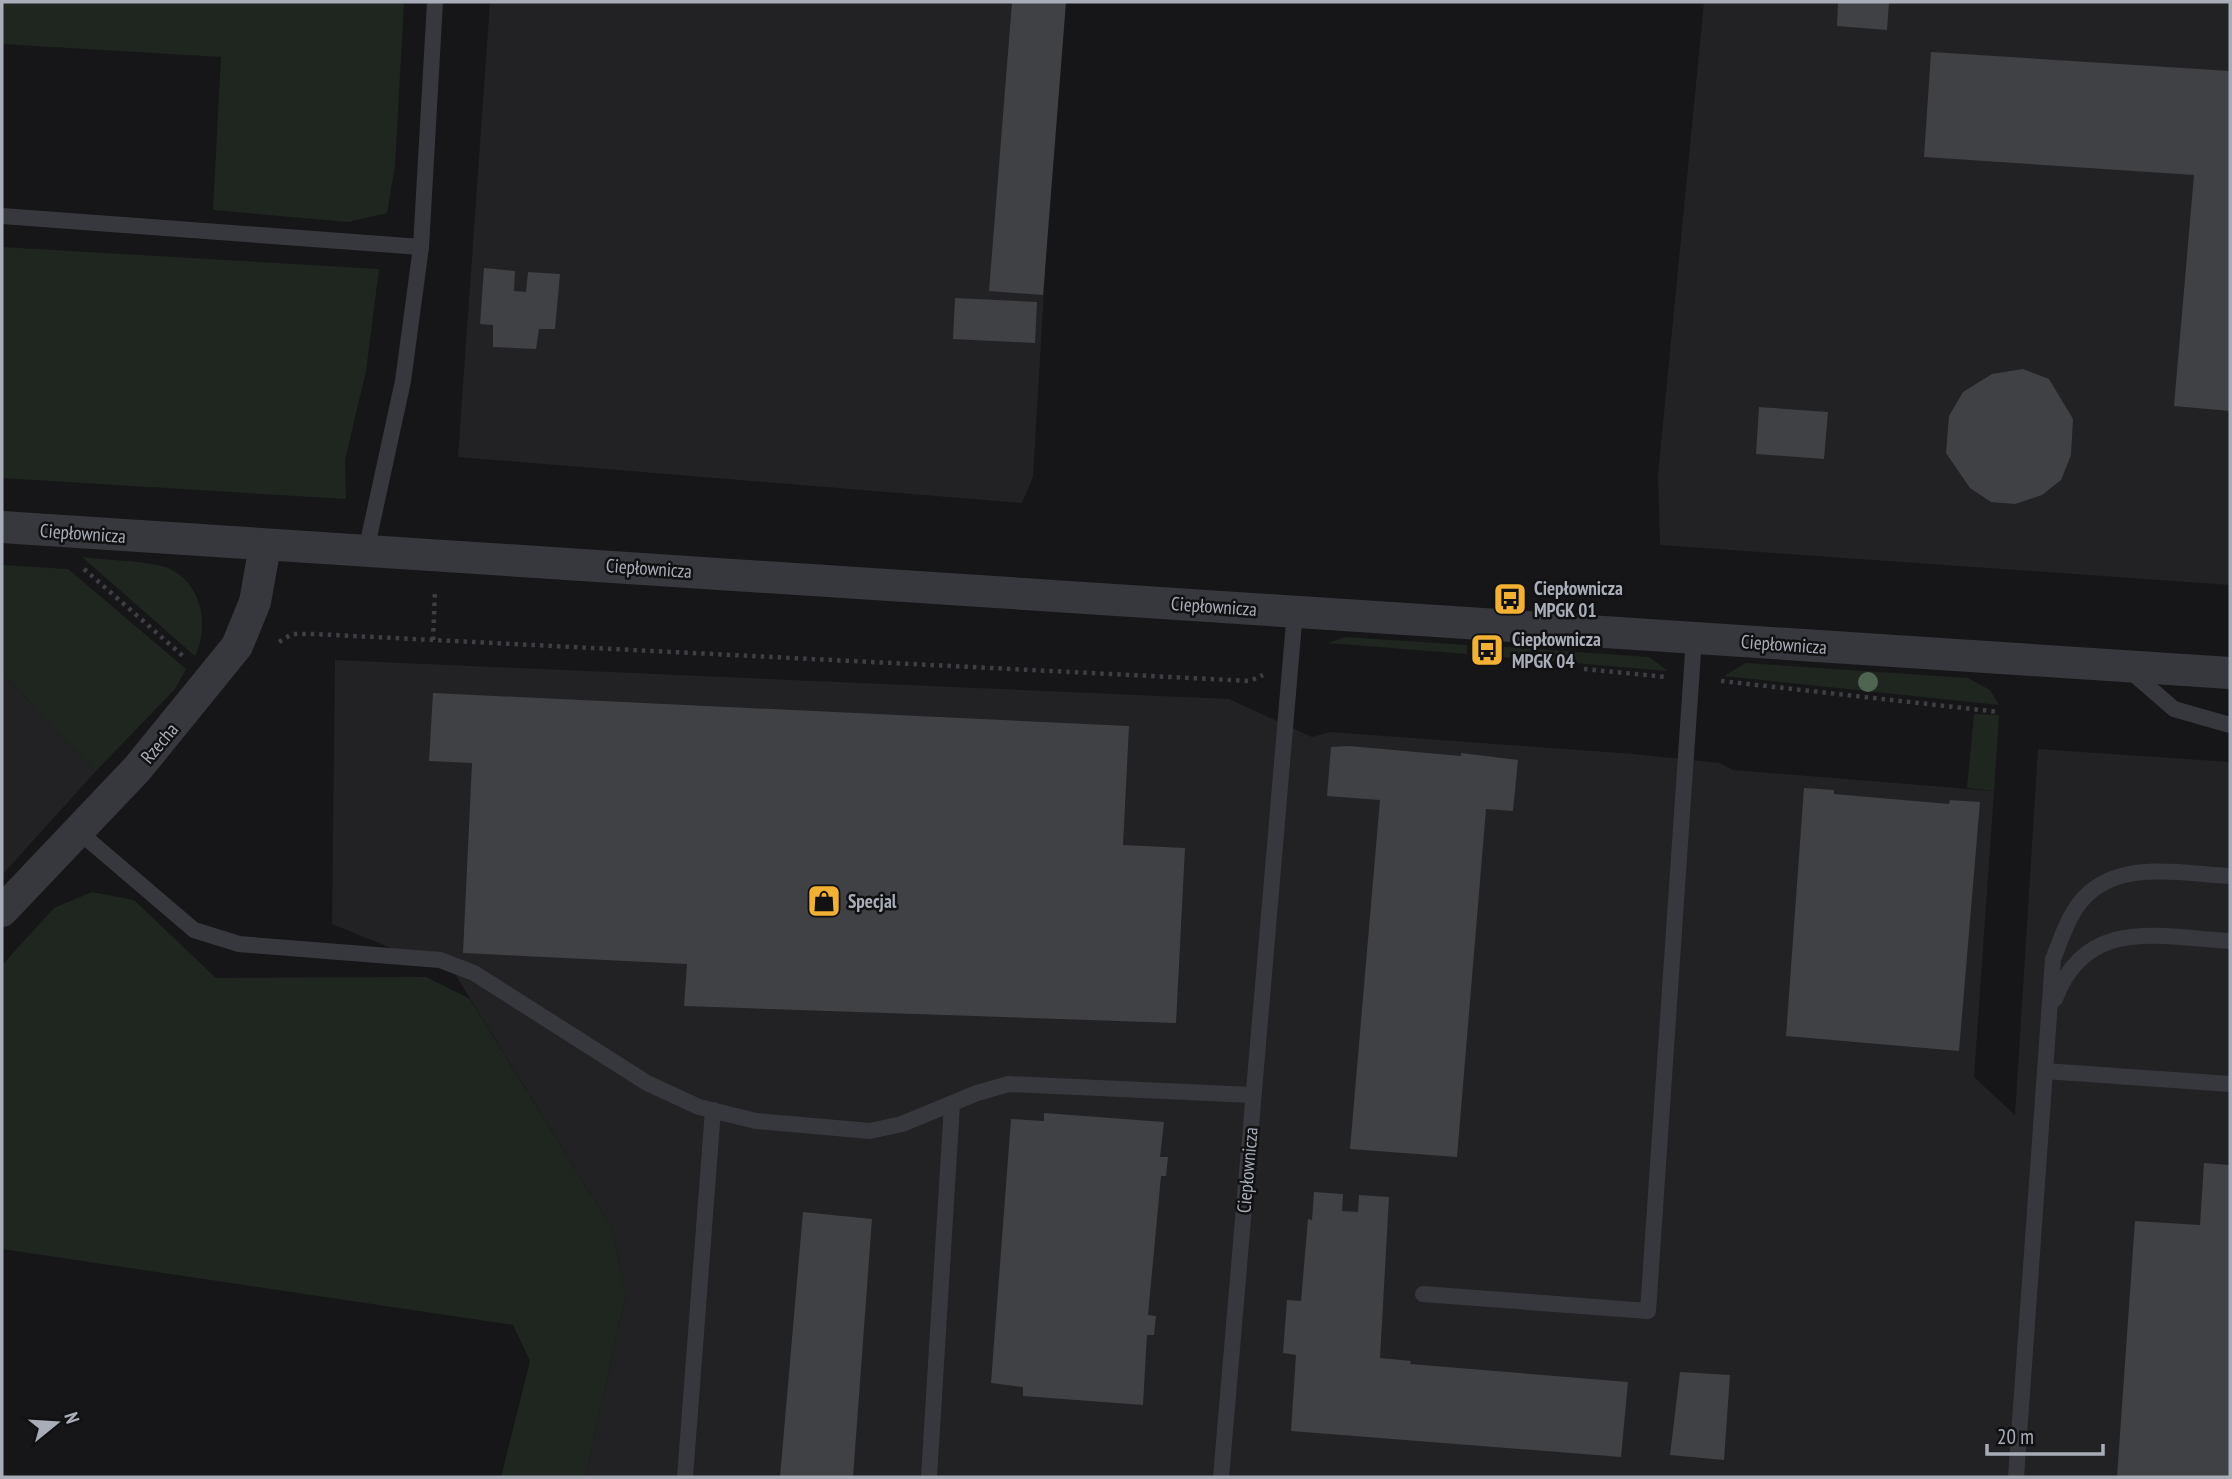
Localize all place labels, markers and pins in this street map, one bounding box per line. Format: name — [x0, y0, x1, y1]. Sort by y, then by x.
place label: Ciepłownicza MPGK 01 — [1534, 576, 1623, 622]
bus stop icon: Ciepłownicza MPGK 01 — [1491, 580, 1529, 618]
place label: Ciepłownicza MPGK 04 — [1512, 627, 1601, 673]
bus stop icon: Ciepłownicza MPGK 04 — [1468, 631, 1506, 669]
shop icon: Specjal — [805, 882, 843, 920]
place label: Specjal — [848, 889, 897, 913]

